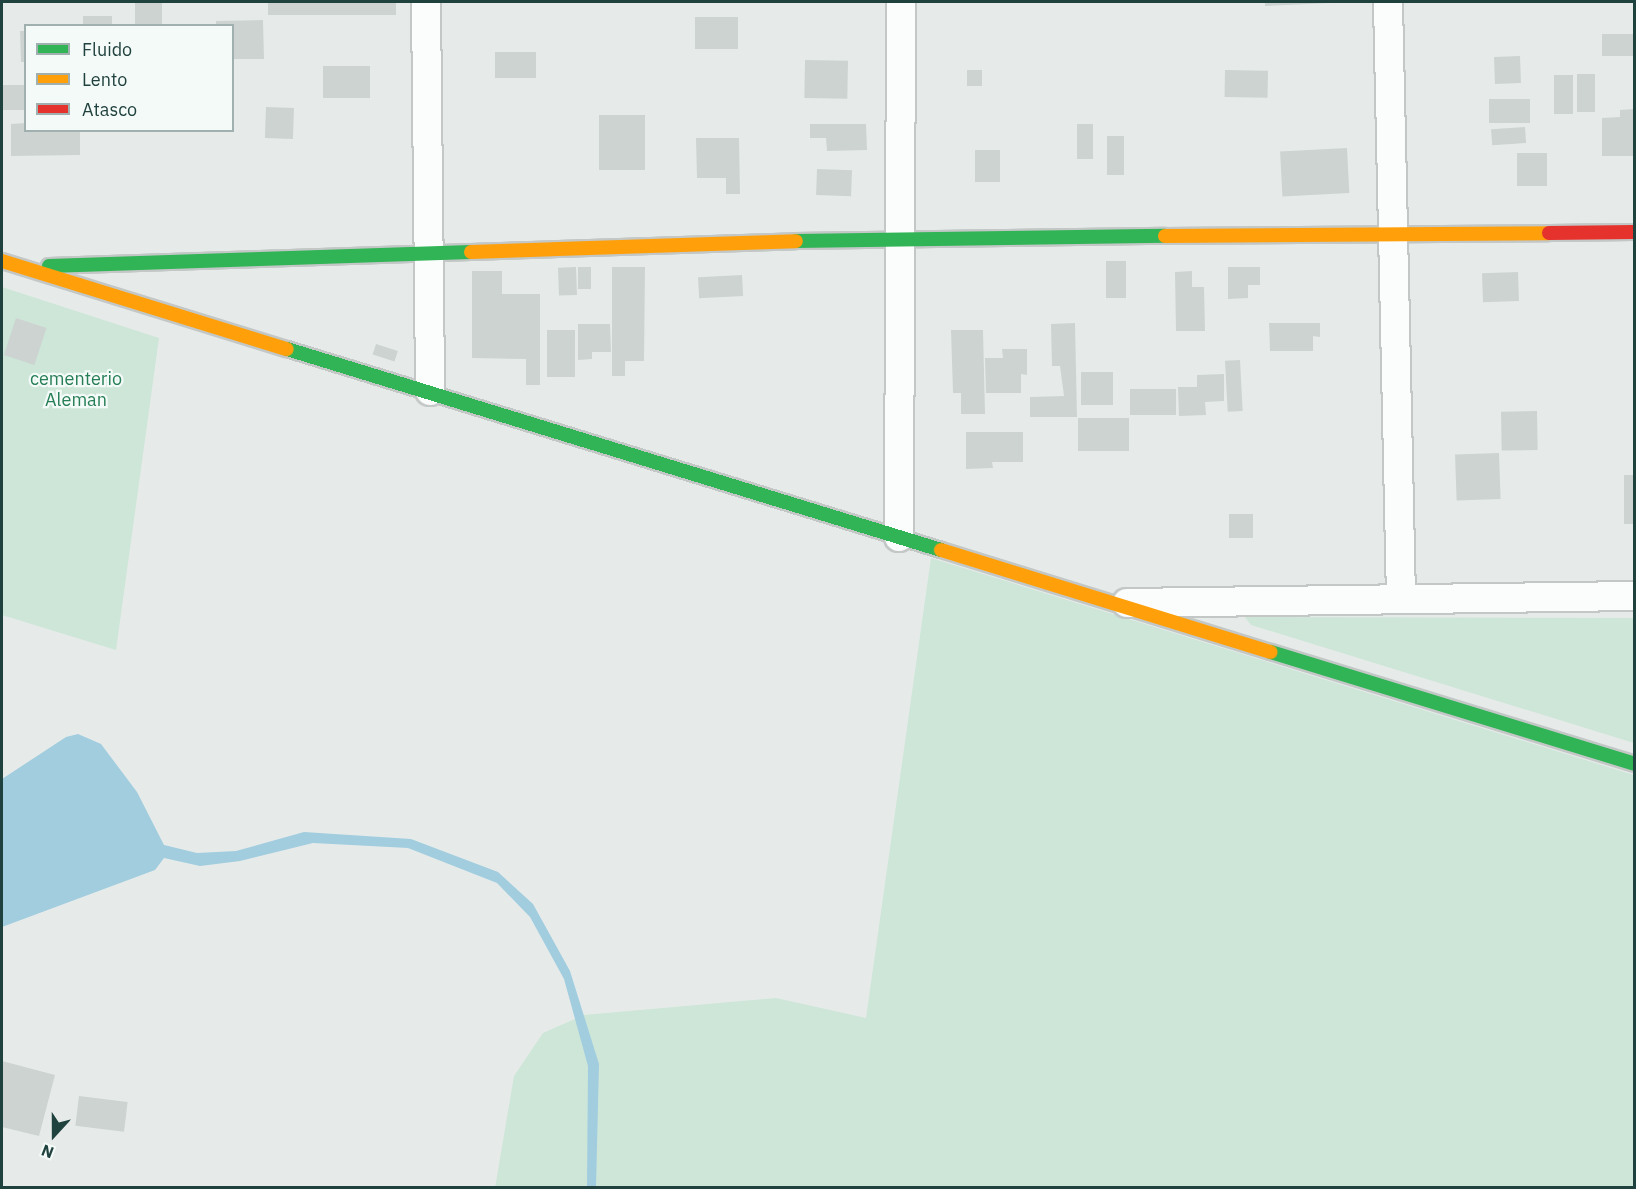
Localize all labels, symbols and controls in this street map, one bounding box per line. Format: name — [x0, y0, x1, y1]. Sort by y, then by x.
legend — [24, 24, 234, 132]
text: Fluido — [82, 38, 132, 61]
text: Lento — [82, 68, 127, 91]
text: Atasco — [82, 98, 137, 121]
park label: cementerio Aleman — [30, 369, 122, 412]
north arrow — [24, 1105, 84, 1165]
text: N — [39, 1140, 57, 1163]

